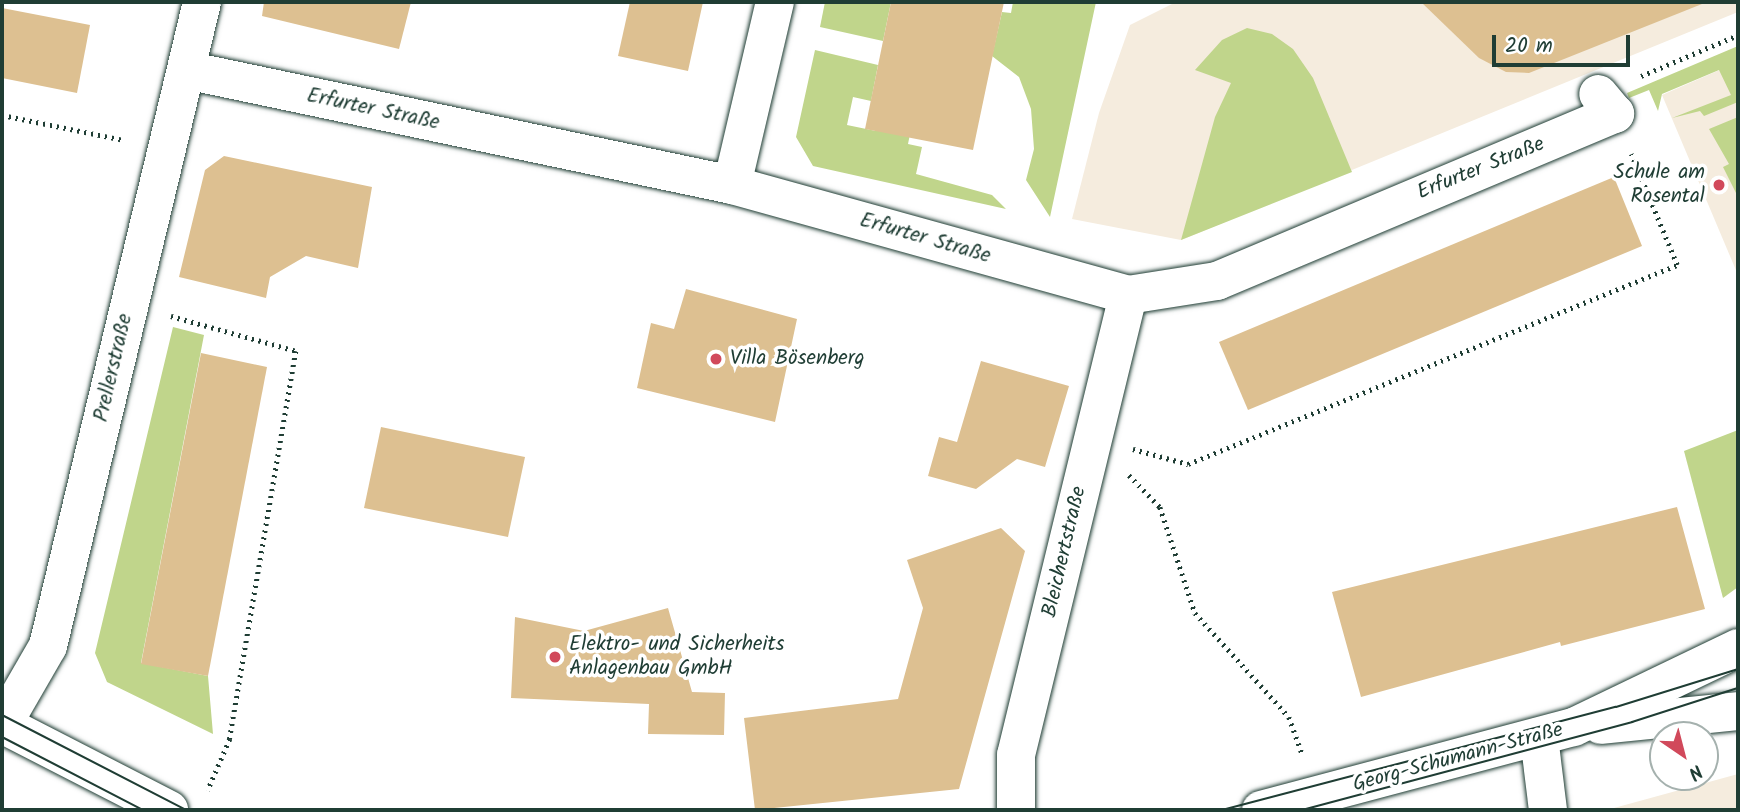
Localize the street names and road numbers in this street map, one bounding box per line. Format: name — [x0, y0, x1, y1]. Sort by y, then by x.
street label: Erfurter Straße — [304, 84, 442, 136]
street label: Erfurter Straße — [1414, 132, 1548, 206]
street label: Erfurter Straße — [857, 208, 993, 270]
street label: Prellerstraße — [89, 312, 139, 424]
street label: Bleichertstraße — [1038, 484, 1092, 620]
street label: Georg-Schumann-Straße — [1350, 718, 1566, 798]

